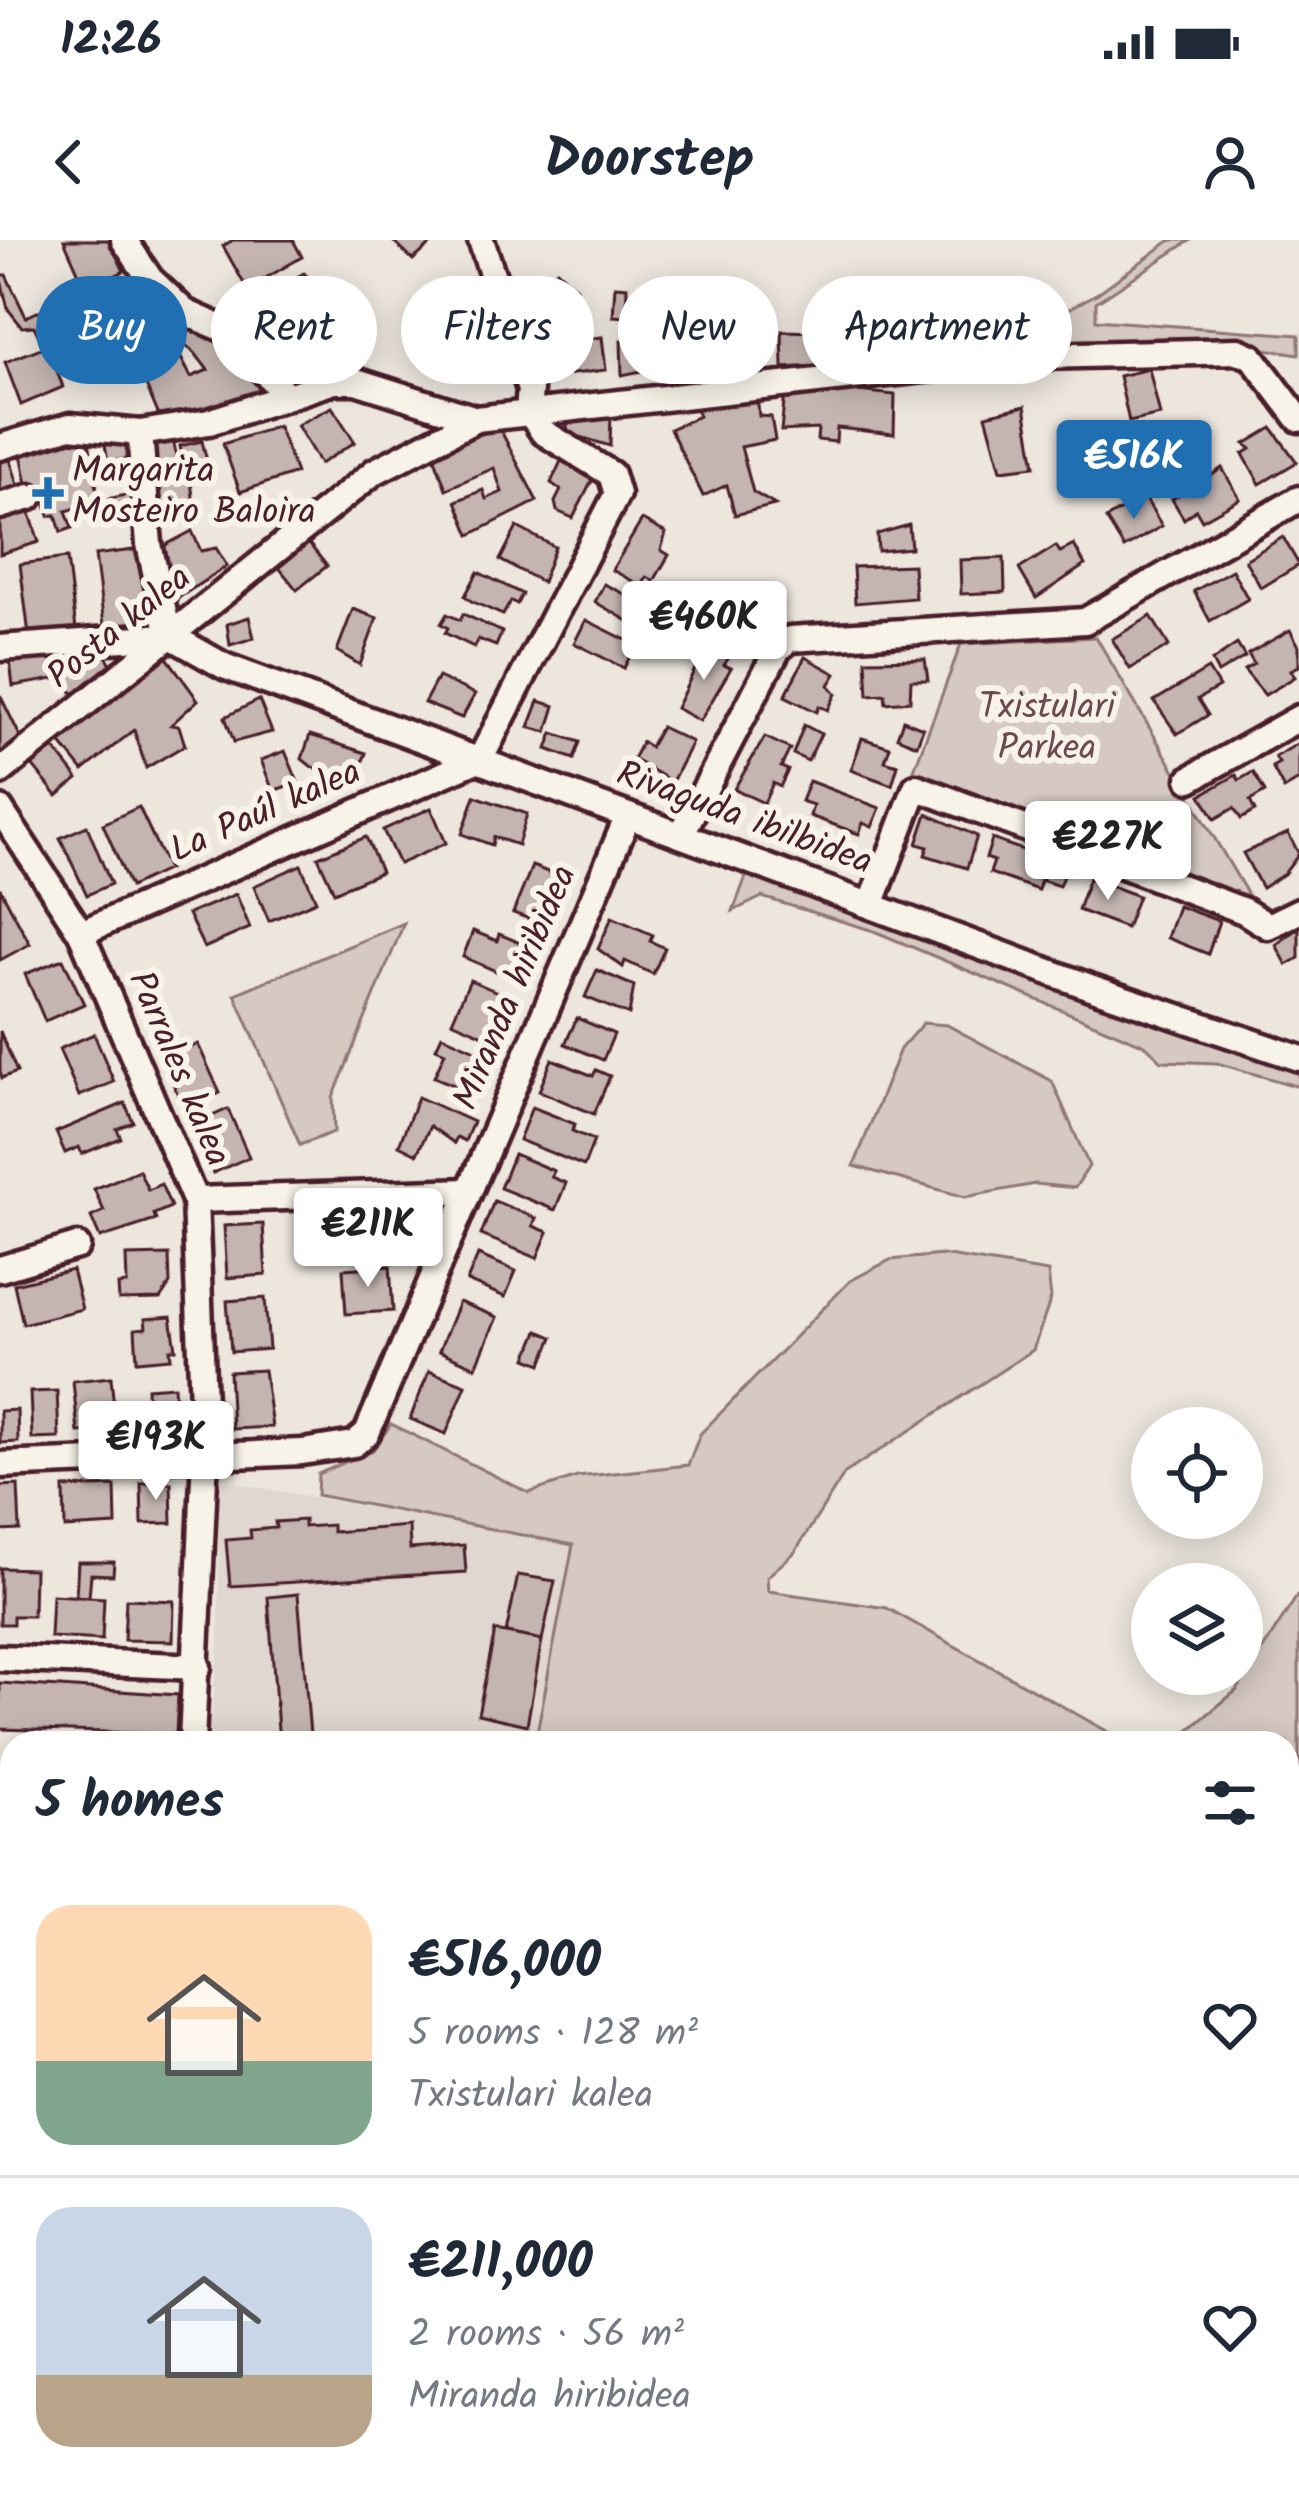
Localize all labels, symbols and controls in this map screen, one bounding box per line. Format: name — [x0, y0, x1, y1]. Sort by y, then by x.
text: 12:26 — [60, 6, 162, 78]
text: Doorstep — [545, 119, 754, 205]
icon: back — [36, 129, 102, 195]
icon: person — [1197, 129, 1263, 195]
chip: Buy — [36, 276, 187, 384]
chip: Rent — [211, 276, 377, 384]
chip: Filters — [401, 276, 594, 384]
chip: New — [618, 276, 778, 384]
chip: Apartment — [802, 276, 1072, 384]
pin: €516K — [1050, 420, 1218, 522]
text: €516K — [1084, 428, 1184, 490]
place label: Margarita Mosteiro Baloira — [72, 444, 316, 542]
marker: Margarita Mosteiro Baloira — [35, 480, 61, 506]
street label: Posta kalea — [35, 552, 205, 704]
pin: €460K — [620, 581, 788, 683]
text: €460K — [649, 589, 759, 651]
park label: Txistulari Parkea — [979, 680, 1116, 778]
street label: La Paúl kalea — [161, 745, 371, 879]
street label: Rivaguda ibilbidea — [608, 746, 880, 892]
pin: €227K — [1024, 801, 1192, 903]
text: €227K — [1052, 809, 1164, 871]
street label: Miranda hiribidea — [439, 857, 593, 1119]
street label: Parrales kalea — [111, 962, 245, 1176]
pin: €211K — [284, 1188, 452, 1290]
text: €211K — [321, 1196, 415, 1258]
pin: €193K — [72, 1401, 240, 1503]
map controls — [1131, 1407, 1263, 1695]
button: locate — [1131, 1407, 1263, 1539]
text: €193K — [105, 1409, 207, 1471]
button: layers — [1131, 1563, 1263, 1695]
text: 5 homes — [36, 1763, 224, 1844]
icon: filters — [1197, 1770, 1263, 1836]
text: €516,000 — [408, 1923, 601, 2004]
icon: home — [132, 1953, 276, 2097]
icon: heart — [1197, 1992, 1263, 2058]
text: 5 rooms · 128 m² — [408, 2004, 698, 2066]
text: Txistulari kalea — [408, 2066, 653, 2128]
text: €211,000 — [408, 2224, 593, 2305]
icon: home — [132, 2255, 276, 2399]
icon: heart — [1197, 2294, 1263, 2360]
text: 2 rooms · 56 m² — [408, 2305, 684, 2367]
text: Miranda hiribidea — [408, 2367, 691, 2429]

